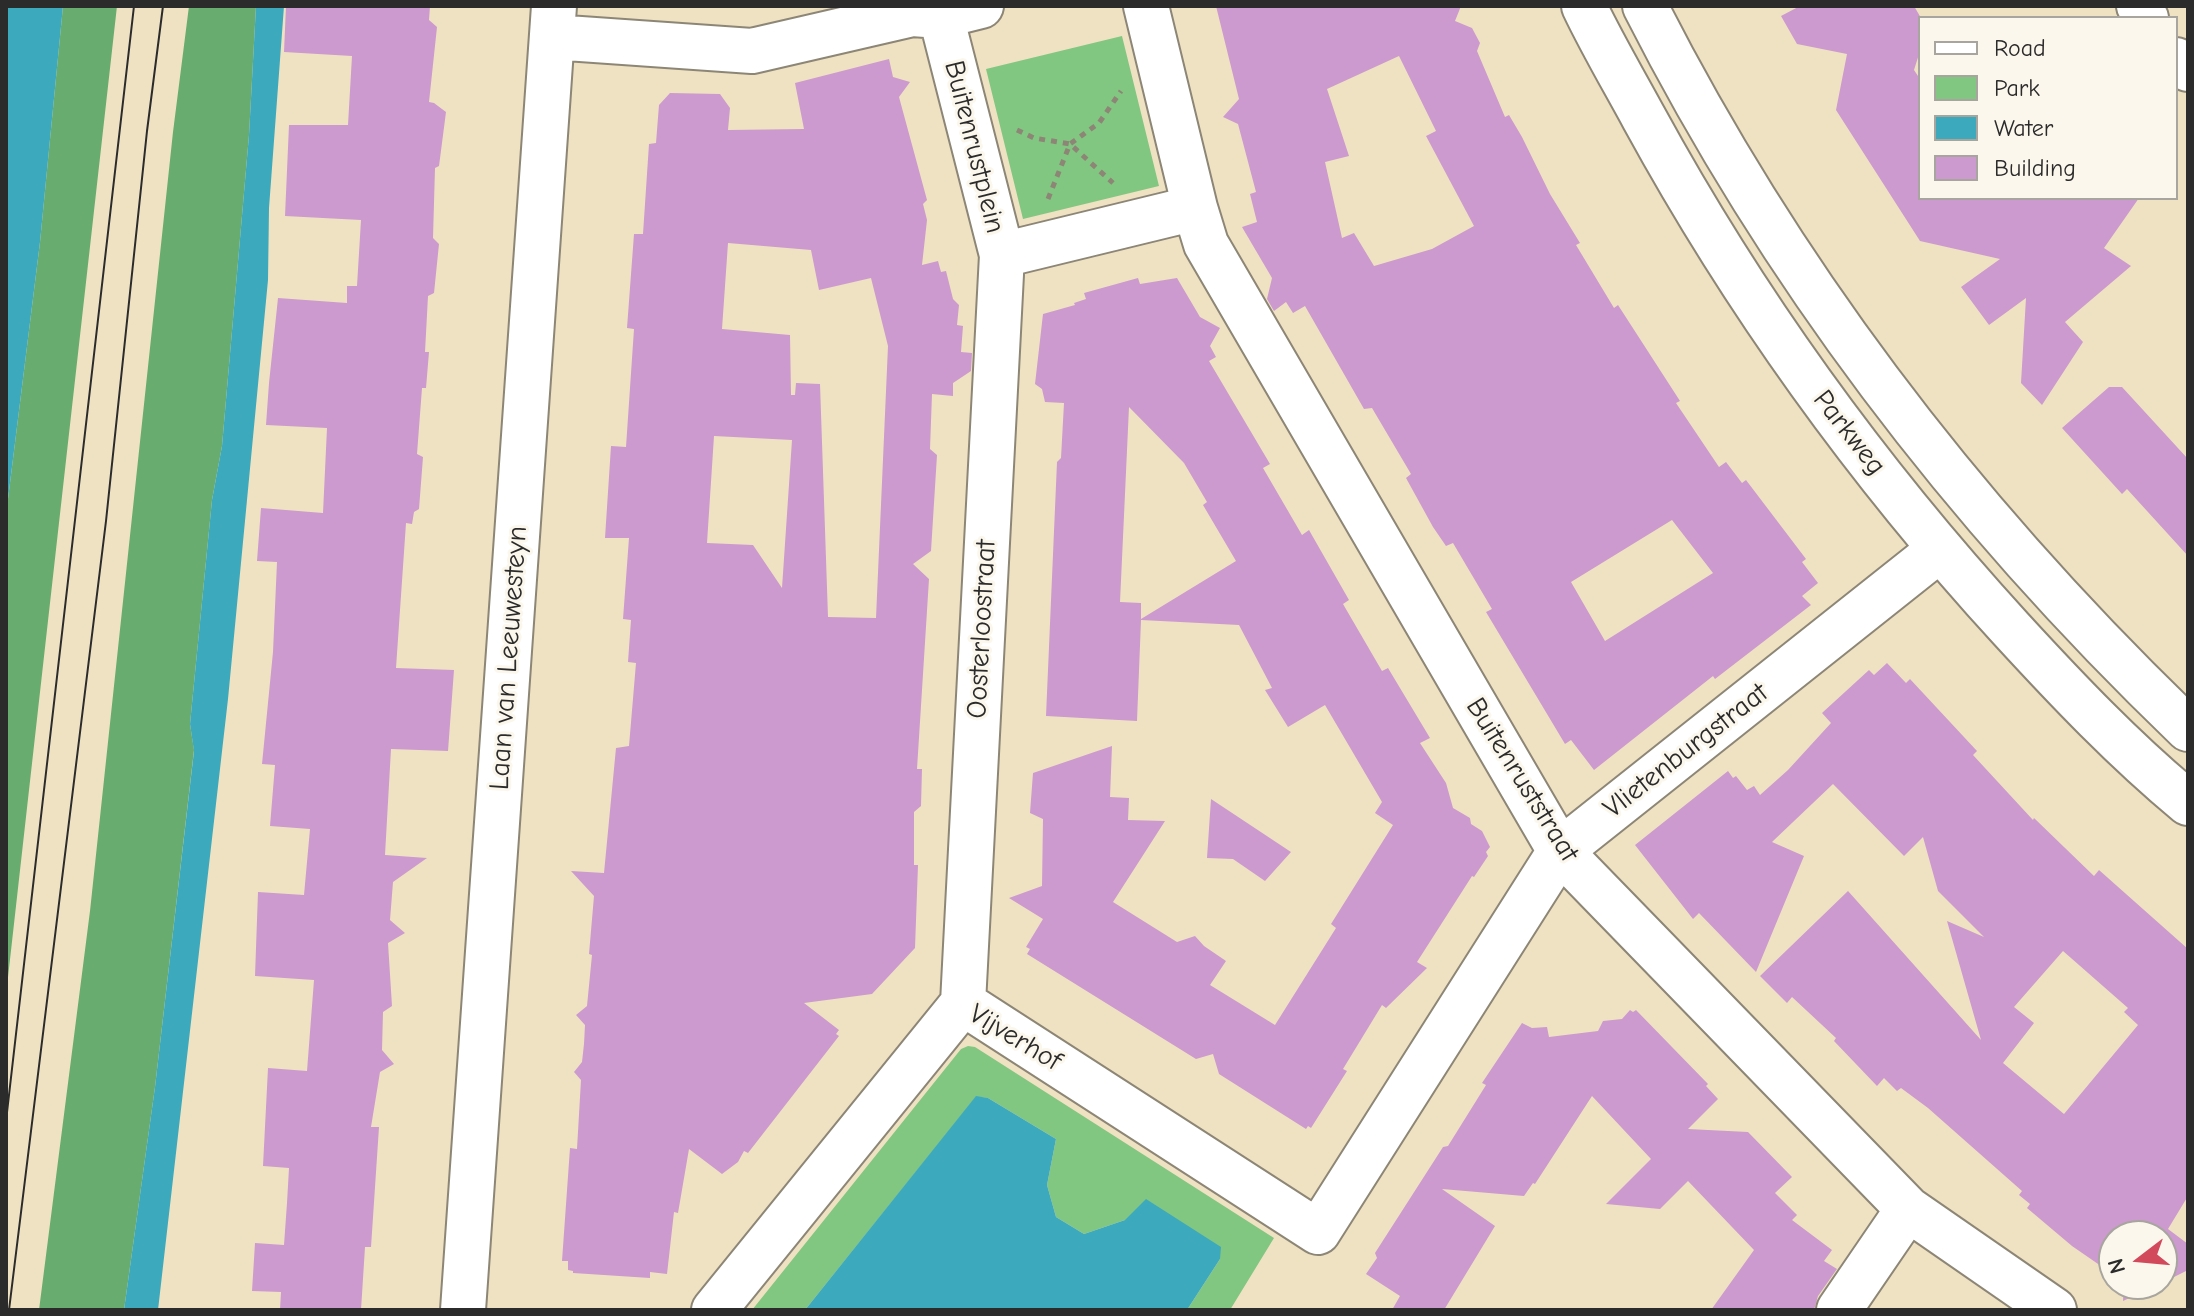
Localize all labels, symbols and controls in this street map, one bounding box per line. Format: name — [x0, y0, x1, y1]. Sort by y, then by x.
legend — [1918, 16, 2178, 200]
text: Road — [1994, 34, 2046, 62]
street label: Buitenrustplein — [936, 57, 1012, 237]
text: Park — [1994, 74, 2040, 102]
text: Water — [1994, 114, 2053, 142]
text: Building — [1994, 154, 2076, 182]
street label: Parkweg — [1805, 384, 1893, 482]
street label: Laan van Leeuwesteyn — [483, 525, 535, 791]
street label: Oosterloostraat — [961, 539, 1003, 719]
street label: Vlietenburgstraat — [1597, 676, 1775, 826]
street label: Buitenruststraat — [1458, 692, 1586, 868]
street label: Vijverhof — [963, 997, 1067, 1079]
north arrow — [2098, 1220, 2178, 1300]
text: N — [2102, 1256, 2131, 1277]

